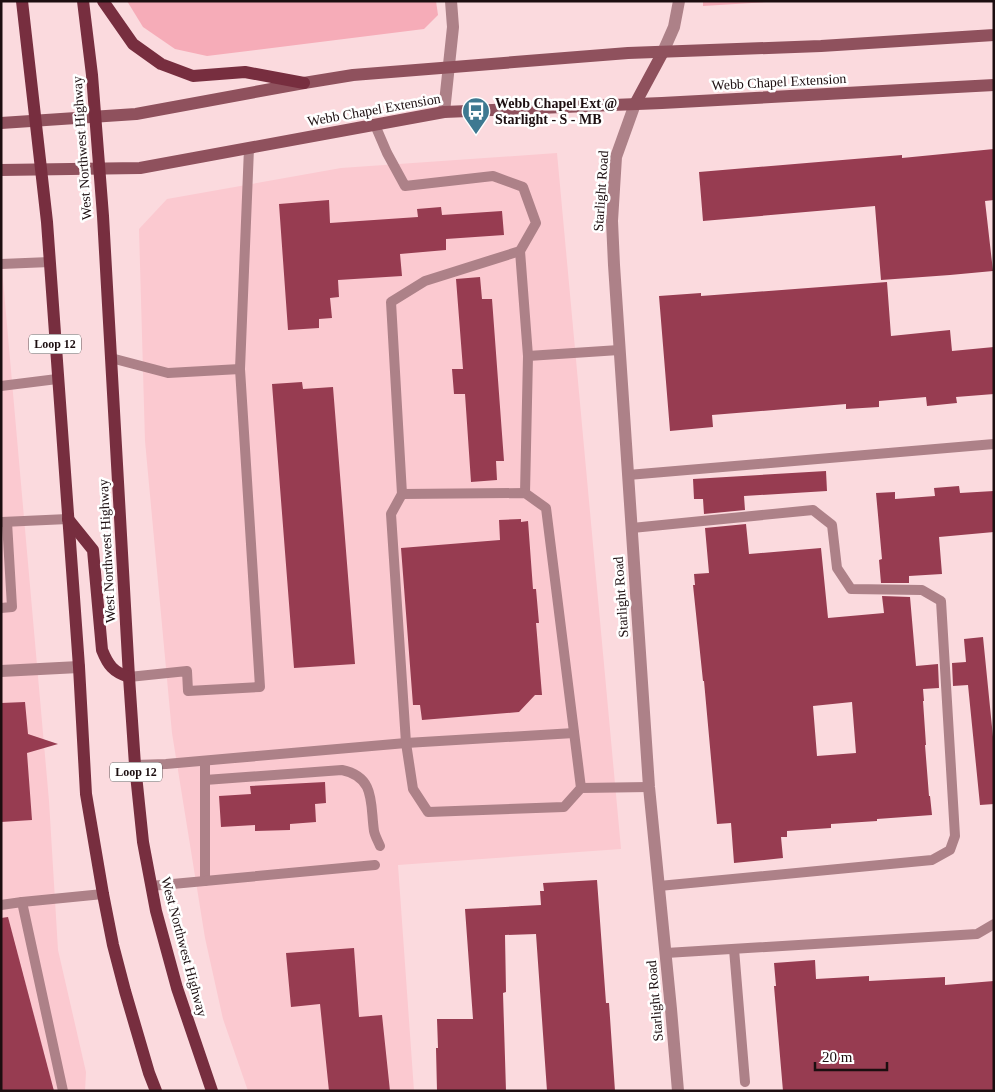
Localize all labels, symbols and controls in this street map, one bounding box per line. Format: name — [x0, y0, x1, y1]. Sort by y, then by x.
street label: Webb Chapel Extension — [711, 71, 847, 93]
street label: West Northwest Highway — [69, 76, 95, 220]
street label: Webb Chapel Extension — [306, 91, 442, 129]
bus stop icon: Webb Chapel Ext @ Starlight - S - MB — [461, 96, 491, 135]
place label: Webb Chapel Ext @ Starlight - S - MB — [495, 96, 617, 127]
street label: Starlight Road — [591, 150, 611, 232]
road number: Loop 12 — [29, 334, 81, 354]
street label: West Northwest Highway — [96, 479, 118, 623]
street label: Starlight Road — [611, 556, 631, 638]
road number: Loop 12 — [110, 762, 162, 782]
street label: West Northwest Highway — [158, 875, 210, 1019]
street label: Starlight Road — [644, 960, 666, 1042]
scale bar — [815, 1040, 888, 1072]
text: 20 m — [822, 1049, 853, 1065]

